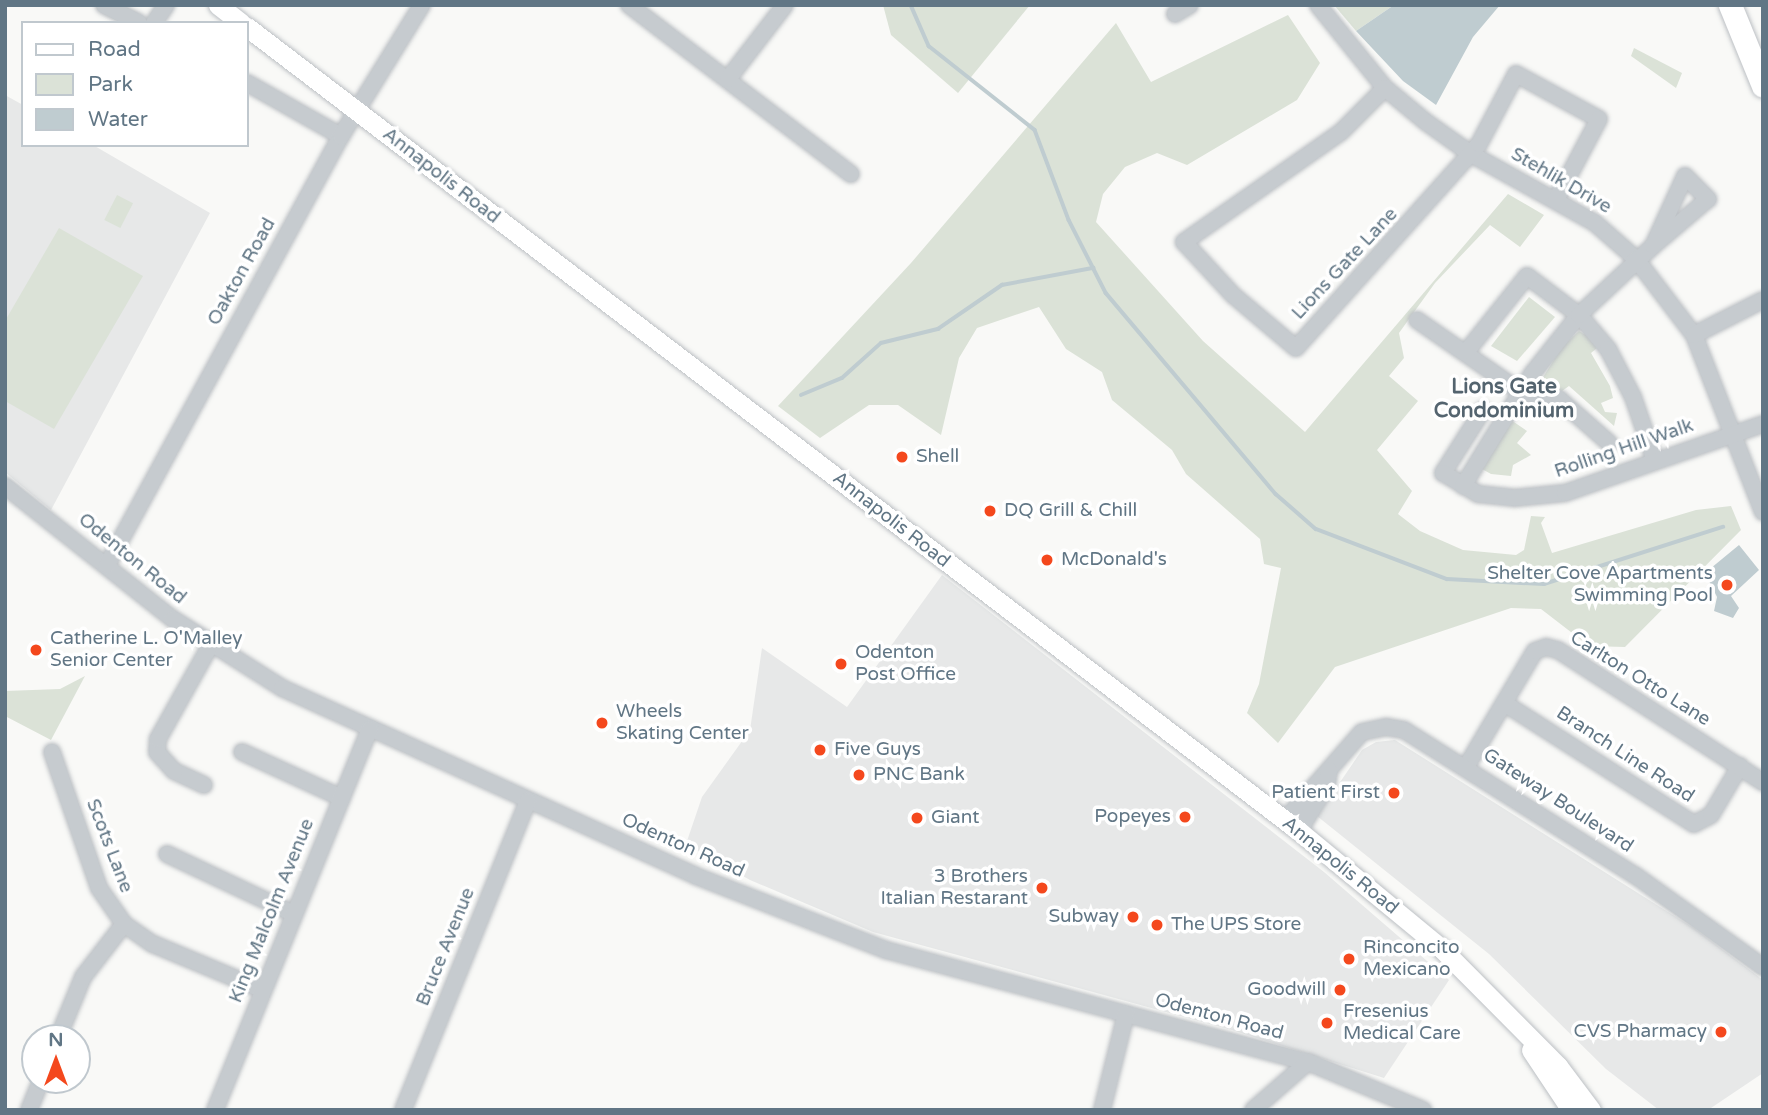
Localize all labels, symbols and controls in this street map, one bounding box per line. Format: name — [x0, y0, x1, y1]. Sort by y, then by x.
legend — [21, 21, 248, 147]
text: Road — [88, 37, 141, 62]
text: Park — [88, 72, 133, 97]
text: Water — [88, 107, 148, 132]
street label: Annapolis Road — [378, 123, 504, 229]
street label: Stehlik Drive — [1507, 143, 1615, 219]
street label: Lions Gate Lane — [1287, 203, 1403, 325]
street label: Oakton Road — [203, 214, 281, 330]
district label: Lions Gate Condominium — [1434, 374, 1574, 424]
street label: Rolling Hill Walk — [1552, 415, 1696, 483]
place label: Shell — [916, 446, 959, 468]
marker: Shell — [894, 449, 910, 465]
street label: Annapolis Road — [828, 467, 954, 573]
place label: DQ Grill & Chill — [1004, 500, 1137, 522]
marker: DQ Grill & Chill — [982, 503, 998, 519]
street label: Odenton Road — [73, 509, 191, 609]
place label: McDonald's — [1061, 549, 1167, 571]
marker: McDonald's — [1039, 552, 1055, 568]
place label: Shelter Cove Apartments Swimming Pool — [1487, 563, 1713, 607]
marker: Shelter Cove Apartments Swimming Pool — [1719, 577, 1735, 593]
street label: Carlton Otto Lane — [1566, 627, 1714, 731]
place label: Catherine L. O'Malley Senior Center — [50, 628, 242, 672]
marker: Catherine L. O'Malley Senior Center — [28, 642, 44, 658]
place label: Odenton Post Office — [855, 642, 956, 686]
marker: Odenton Post Office — [833, 656, 849, 672]
place label: Wheels Skating Center — [616, 701, 749, 745]
street label: Branch Line Road — [1552, 702, 1698, 808]
marker: Wheels Skating Center — [594, 715, 610, 731]
place label: Five Guys — [834, 739, 921, 761]
marker: Five Guys — [812, 742, 828, 758]
street label: Gateway Boulevard — [1479, 744, 1637, 858]
place label: PNC Bank — [873, 764, 965, 786]
marker: PNC Bank — [851, 767, 867, 783]
place label: Patient First — [1271, 782, 1380, 804]
marker: Patient First — [1386, 785, 1402, 801]
street label: Scots Lane — [81, 796, 137, 896]
place label: Popeyes — [1094, 806, 1171, 828]
place label: Giant — [931, 807, 979, 829]
street label: Odenton Road — [618, 809, 748, 883]
marker: Popeyes — [1177, 809, 1193, 825]
marker: Giant — [909, 810, 925, 826]
street label: Annapolis Road — [1277, 812, 1403, 920]
street label: King Malcolm Avenue — [225, 816, 319, 1006]
place label: 3 Brothers Italian Restarant — [880, 866, 1028, 910]
marker: 3 Brothers Italian Restarant — [1034, 880, 1050, 896]
street label: Bruce Avenue — [412, 884, 480, 1010]
place label: Subway — [1048, 906, 1119, 928]
marker: Subway — [1125, 909, 1141, 925]
place label: The UPS Store — [1171, 914, 1301, 936]
marker: The UPS Store — [1149, 917, 1165, 933]
place label: Rinconcito Mexicano — [1363, 937, 1460, 981]
marker: Rinconcito Mexicano — [1341, 951, 1357, 967]
place label: Goodwill — [1247, 979, 1326, 1001]
marker: Goodwill — [1332, 982, 1348, 998]
street label: Odenton Road — [1152, 989, 1286, 1045]
place label: Fresenius Medical Care — [1343, 1001, 1461, 1045]
marker: Fresenius Medical Care — [1317, 1013, 1337, 1033]
place label: CVS Pharmacy — [1573, 1021, 1707, 1043]
north arrow — [21, 1024, 91, 1094]
marker: CVS Pharmacy — [1713, 1024, 1729, 1040]
text: N — [48, 1029, 64, 1051]

